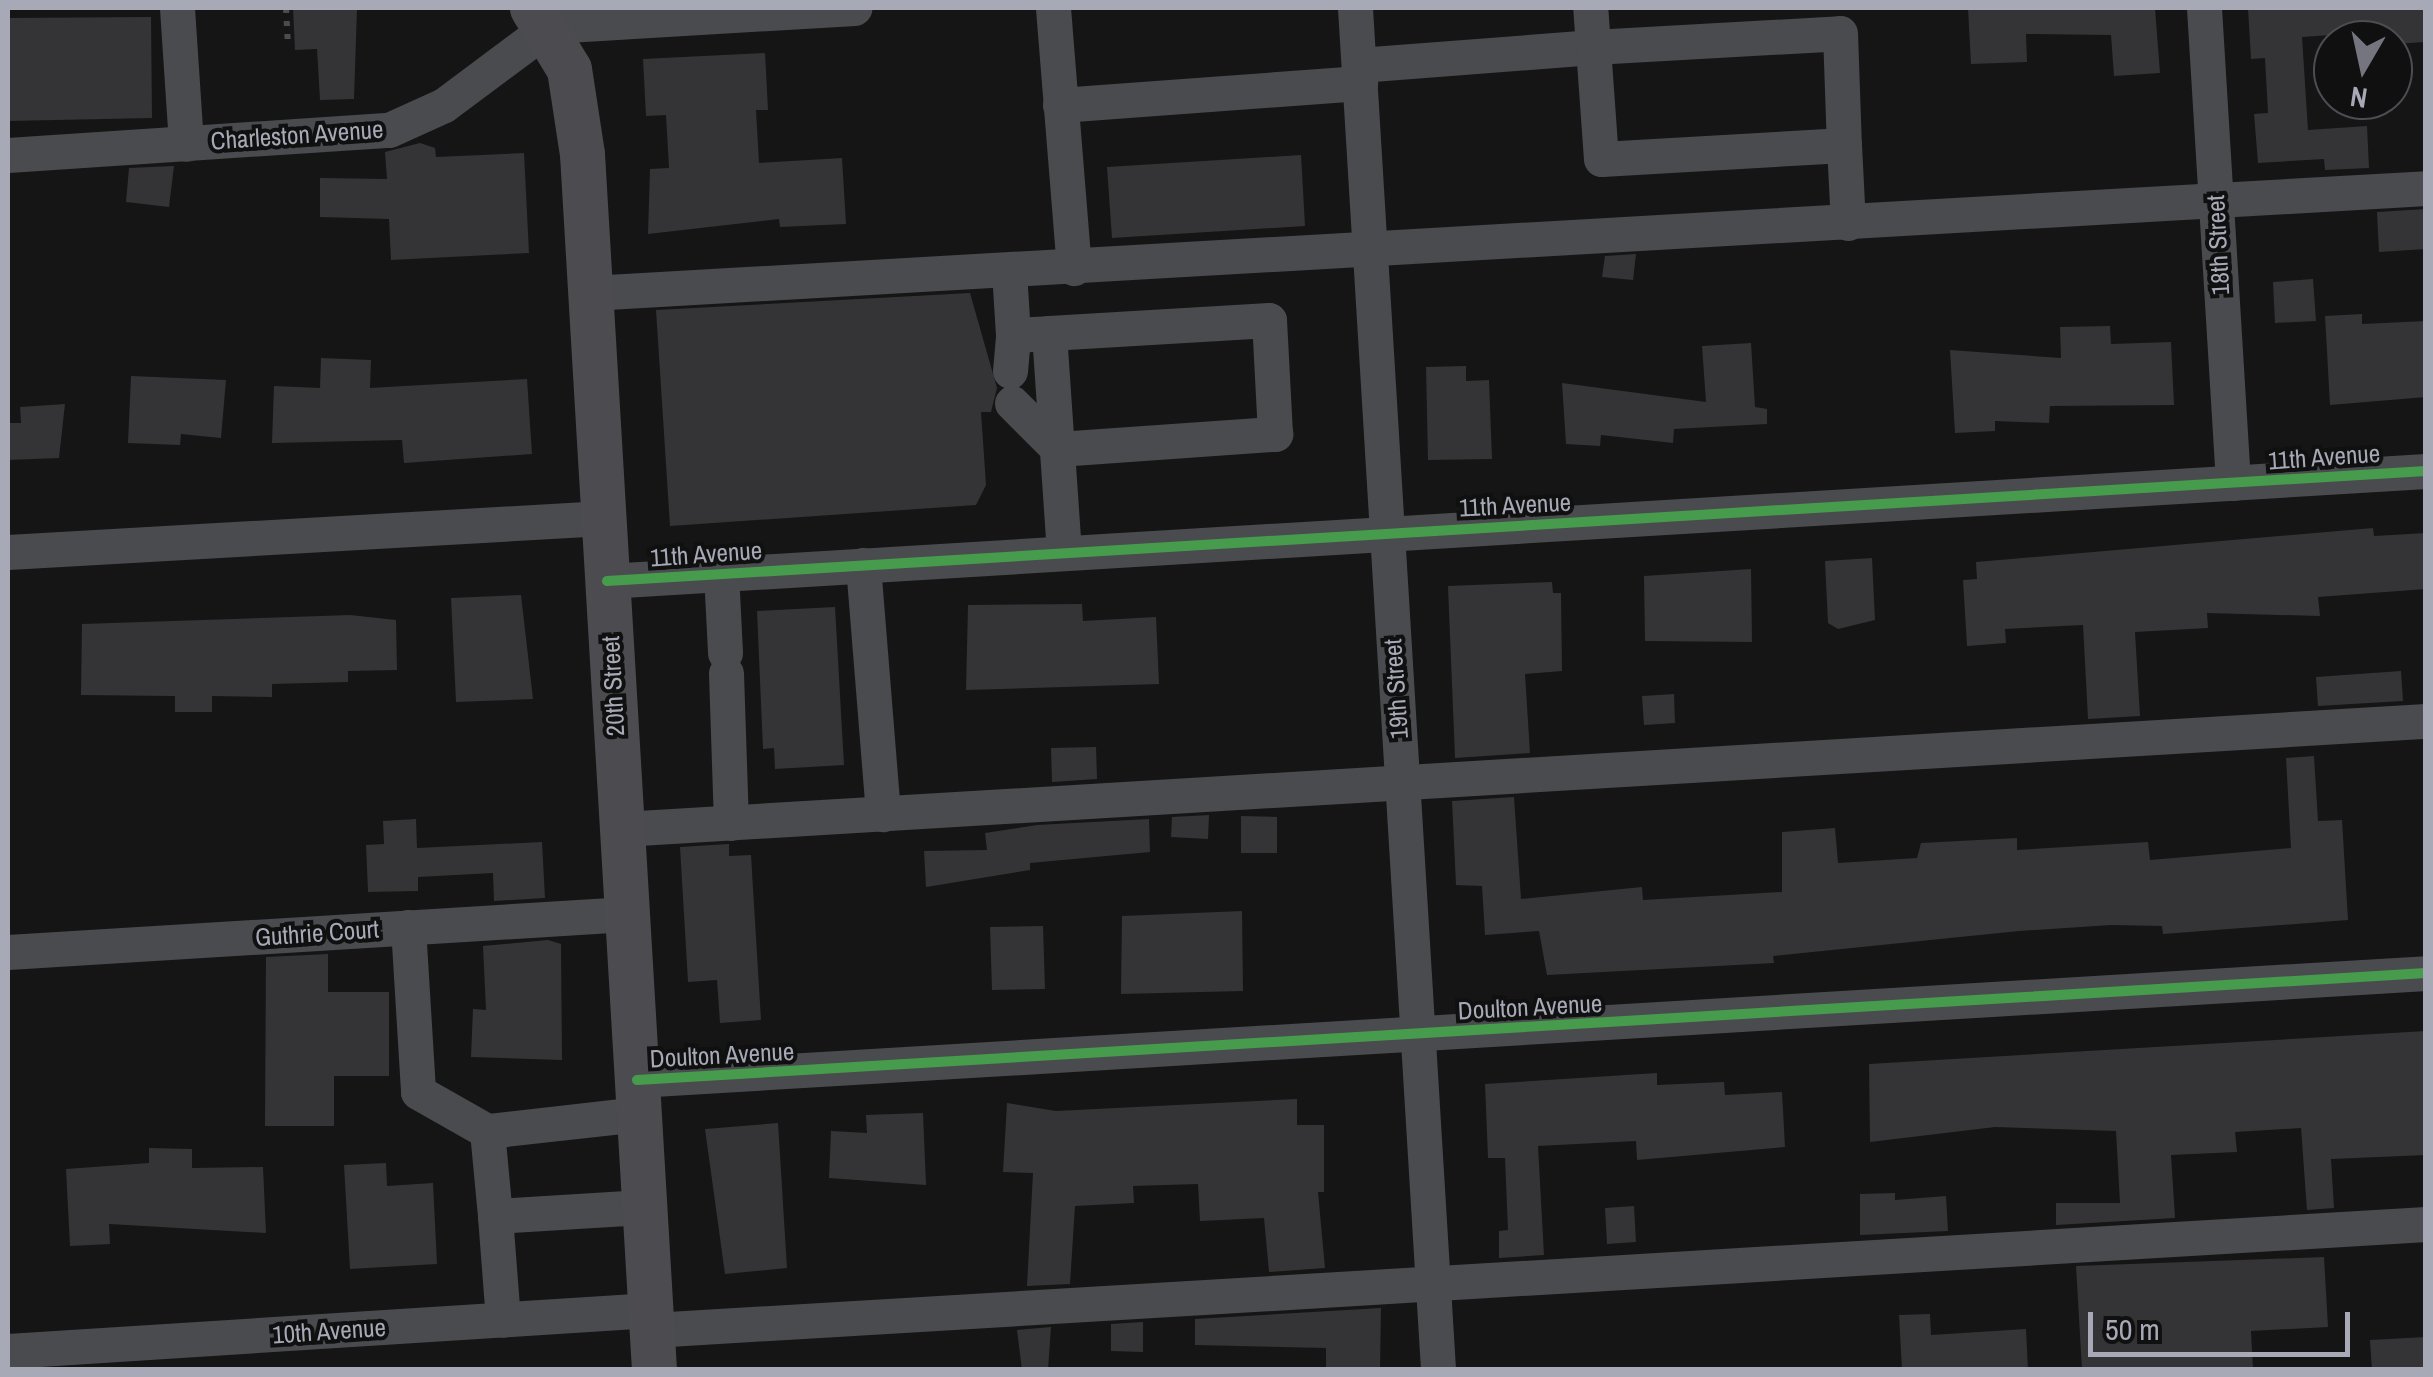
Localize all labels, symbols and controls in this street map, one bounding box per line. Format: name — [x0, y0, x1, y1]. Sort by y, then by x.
north arrow — [2313, 20, 2413, 120]
text: N — [2347, 78, 2370, 118]
street label: Charleston Avenue — [209, 114, 385, 156]
street label: 18th Street — [2200, 194, 2236, 296]
street label: 11th Avenue — [2266, 438, 2382, 476]
street label: 11th Avenue — [1458, 487, 1572, 523]
street label: 11th Avenue — [648, 535, 764, 573]
street label: 20th Street — [595, 635, 631, 737]
street label: 19th Street — [1378, 638, 1414, 740]
street label: Guthrie Court — [254, 914, 380, 952]
street label: Doulton Avenue — [1457, 988, 1603, 1026]
street label: Doulton Avenue — [649, 1036, 795, 1074]
scale bar — [2093, 1292, 2356, 1354]
text: 50 m — [2105, 1309, 2160, 1349]
street label: 10th Avenue — [271, 1312, 387, 1350]

